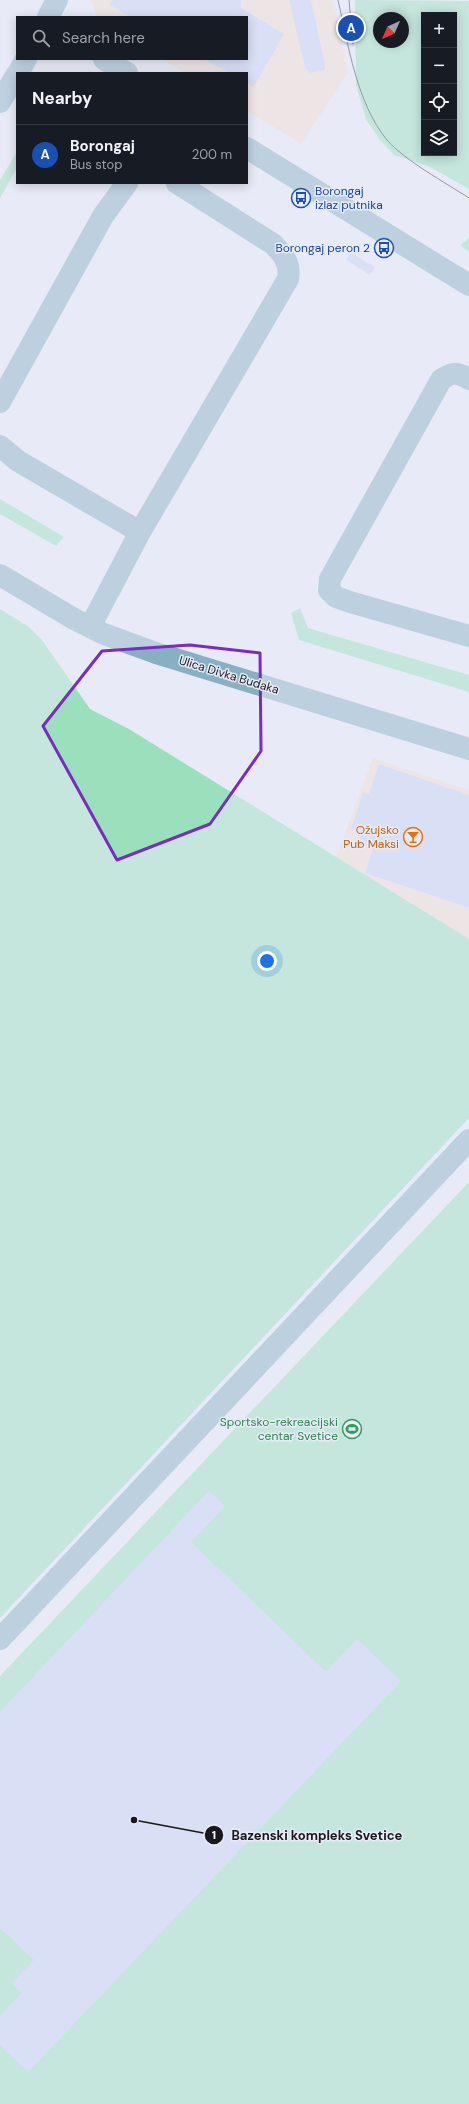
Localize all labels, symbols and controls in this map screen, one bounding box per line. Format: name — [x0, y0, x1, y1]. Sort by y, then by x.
north arrow — [373, 12, 409, 48]
map controls — [421, 12, 457, 156]
button: + — [421, 12, 457, 48]
pin: A — [338, 13, 364, 43]
search box — [16, 16, 248, 60]
icon: search — [30, 27, 52, 49]
text: Search here — [62, 28, 145, 48]
button: − — [421, 48, 457, 84]
button: locate — [421, 84, 457, 120]
text: Nearby — [32, 87, 92, 109]
button: layers — [421, 120, 457, 156]
text: Borongaj — [70, 136, 135, 156]
text: A — [40, 146, 50, 163]
text: 200 m — [192, 146, 232, 163]
text: Bus stop — [70, 156, 122, 173]
place label: Borongaj izlaz putnika — [315, 183, 383, 213]
bus stop icon: Borongaj izlaz putnika — [290, 187, 312, 209]
bus stop icon: Borongaj peron 2 — [373, 237, 395, 259]
place label: Borongaj peron 2 — [275, 240, 370, 256]
street label: Ulica Divka Budaka — [177, 652, 281, 698]
place label: Ožujsko Pub Maksi — [343, 822, 399, 852]
bar icon: Ožujsko Pub Maksi — [402, 826, 424, 848]
your location — [257, 951, 277, 971]
place label: Sportsko-rekreacijski centar Svetice — [220, 1414, 338, 1444]
sports icon: Sportsko-rekreacijski centar Svetice — [341, 1418, 363, 1440]
callout: Bazenski kompleks Svetice — [204, 1823, 411, 1848]
text: 1 — [212, 1827, 216, 1843]
text: Bazenski kompleks Svetice — [232, 1827, 403, 1844]

